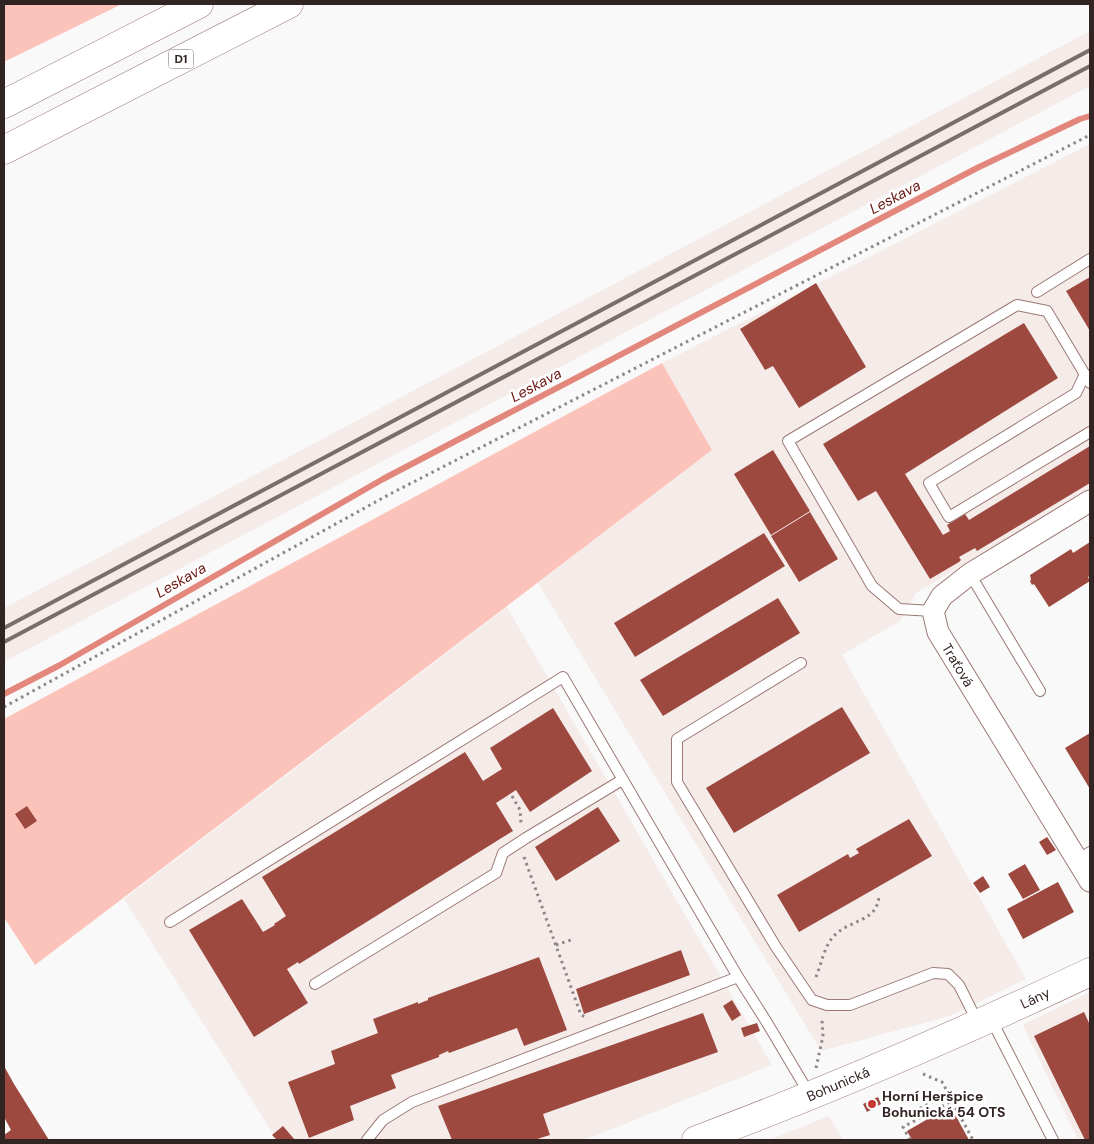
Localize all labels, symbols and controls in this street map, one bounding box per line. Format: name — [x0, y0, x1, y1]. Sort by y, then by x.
road number: D1 — [168, 50, 194, 68]
water label: Leskava — [866, 175, 924, 219]
water label: Leskava — [507, 363, 565, 407]
water label: Leskava — [152, 557, 210, 603]
street label: Traťová — [938, 640, 978, 690]
street label: Lány — [1017, 983, 1053, 1013]
street label: Bohunická — [804, 1063, 872, 1105]
place label: Horní Heršpice Bohunická 54 OTS — [882, 1087, 1006, 1121]
marker: Horní Heršpice Bohunická 54 OTS — [866, 1098, 878, 1110]

